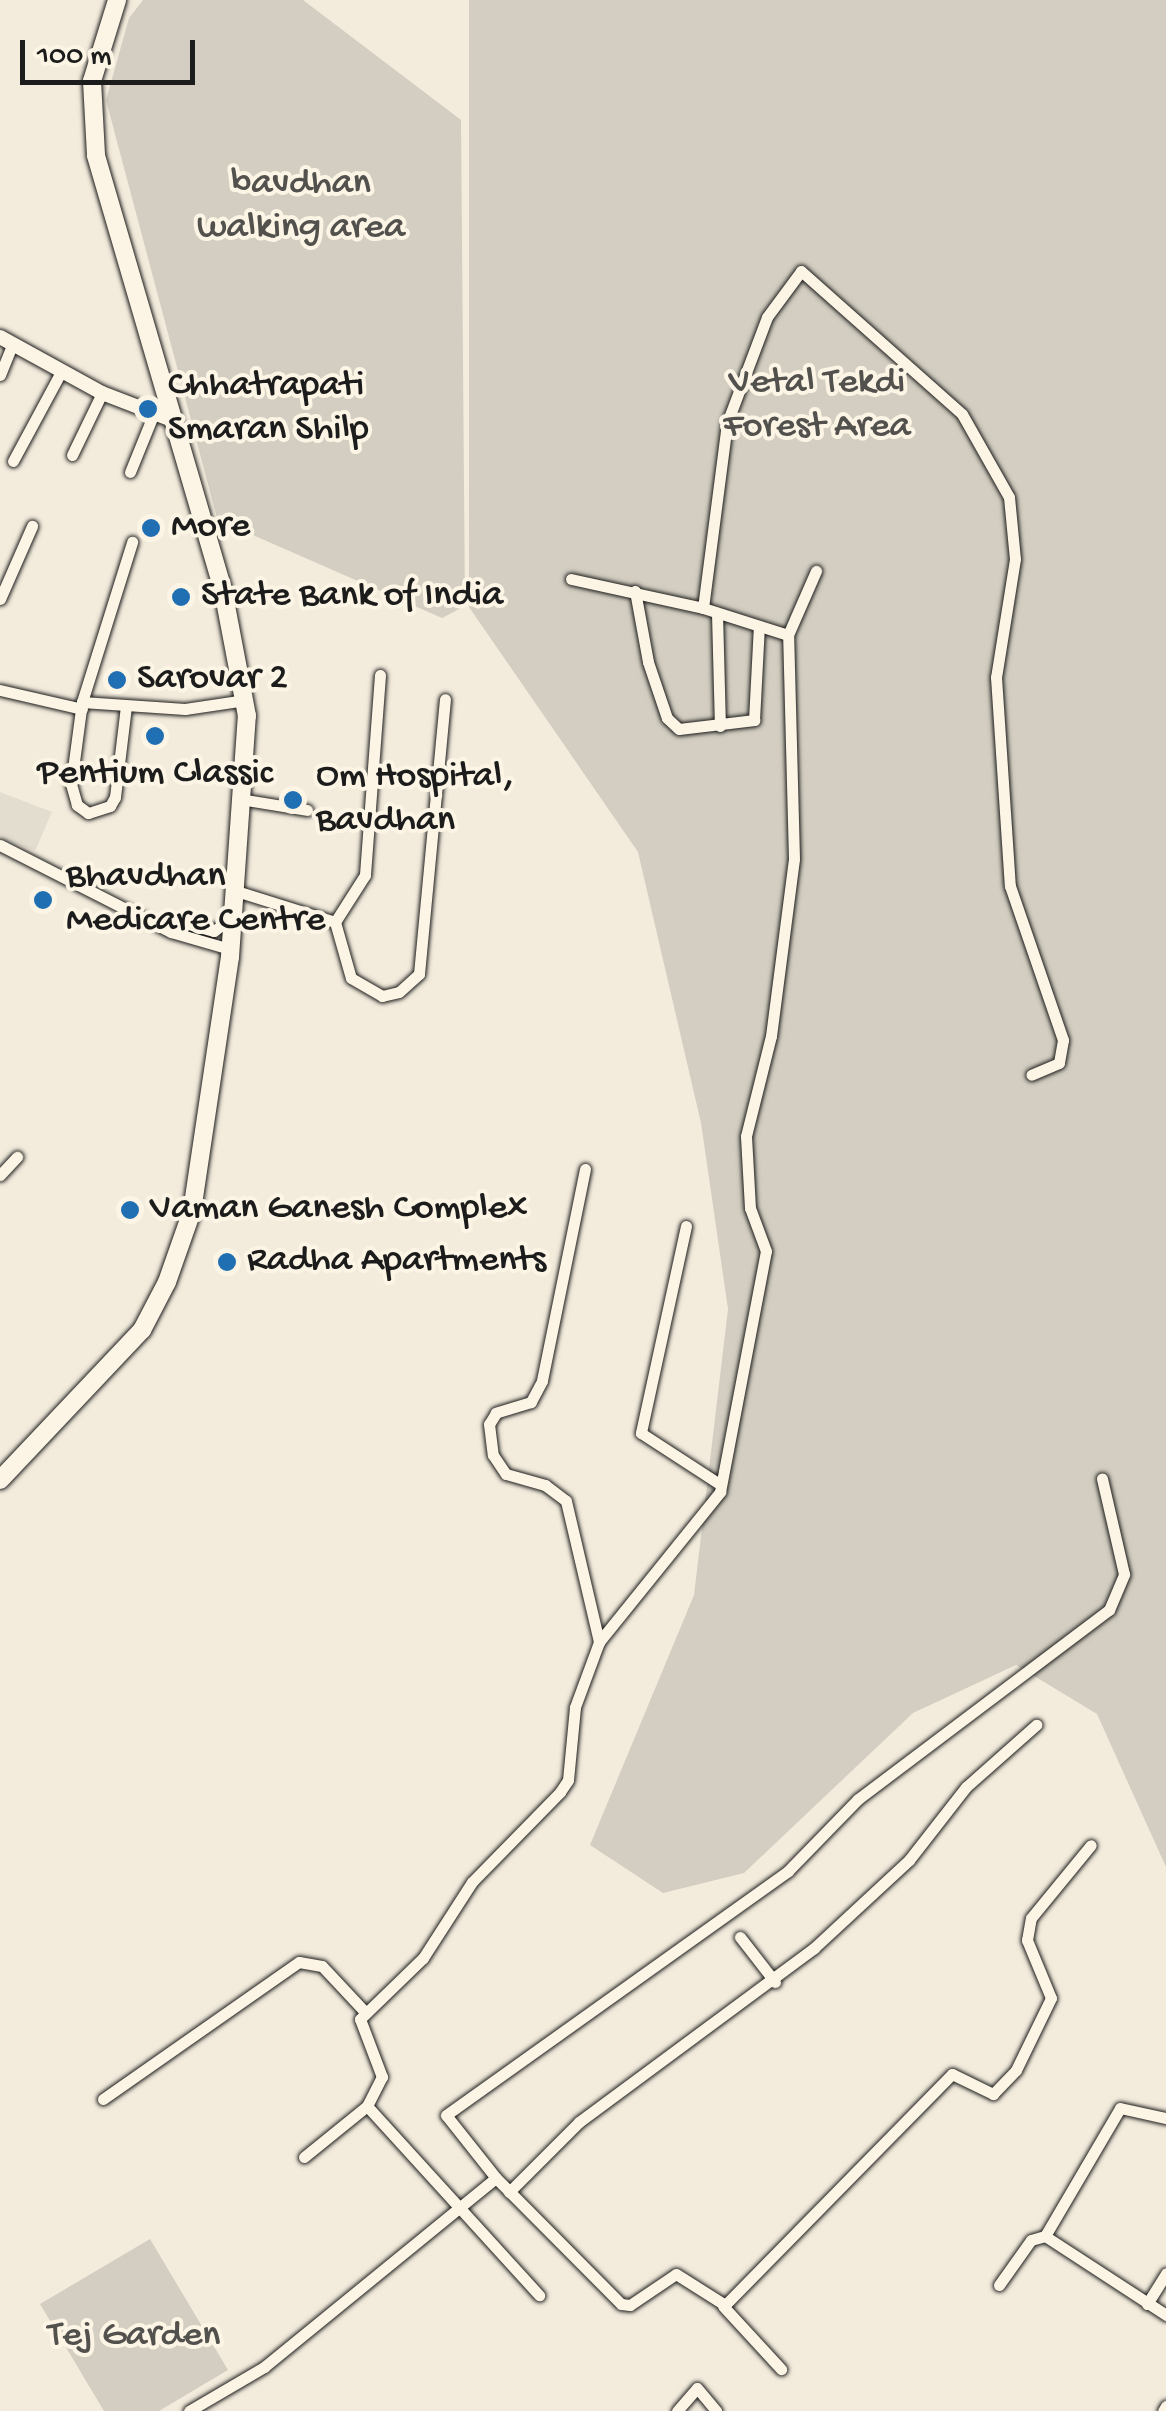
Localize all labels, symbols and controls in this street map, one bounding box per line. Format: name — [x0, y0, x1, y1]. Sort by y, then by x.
scale bar — [25, 20, 200, 82]
text: 100 m — [37, 40, 112, 75]
park label: bavdhan walking area — [197, 162, 405, 252]
park label: Vetal Tekdi Forest Area — [723, 361, 911, 450]
place label: Chhatrapati Smaran Shilp — [168, 364, 369, 454]
marker: Chhatrapati Smaran Shilp — [137, 398, 159, 420]
place label: More — [171, 505, 250, 551]
marker: More — [140, 517, 162, 539]
place label: State Bank of India — [201, 574, 503, 620]
marker: State Bank of India — [170, 586, 192, 608]
place label: Sarovar 2 — [137, 657, 288, 703]
marker: Sarovar 2 — [106, 669, 128, 691]
marker: Pentium Classic — [144, 725, 166, 747]
place label: Pentium Classic — [37, 752, 273, 798]
place label: Om Hospital, Bavdhan — [316, 755, 514, 844]
marker: Om Hospital, Bavdhan — [280, 787, 306, 813]
place label: Bhavdhan Medicare Centre — [66, 855, 325, 944]
marker: Bhavdhan Medicare Centre — [30, 887, 56, 913]
place label: Vaman Ganesh Complex — [150, 1187, 527, 1233]
marker: Vaman Ganesh Complex — [119, 1199, 141, 1221]
place label: Radha Apartments — [247, 1239, 546, 1285]
marker: Radha Apartments — [216, 1251, 238, 1273]
park label: Tej Garden — [48, 2314, 220, 2360]

